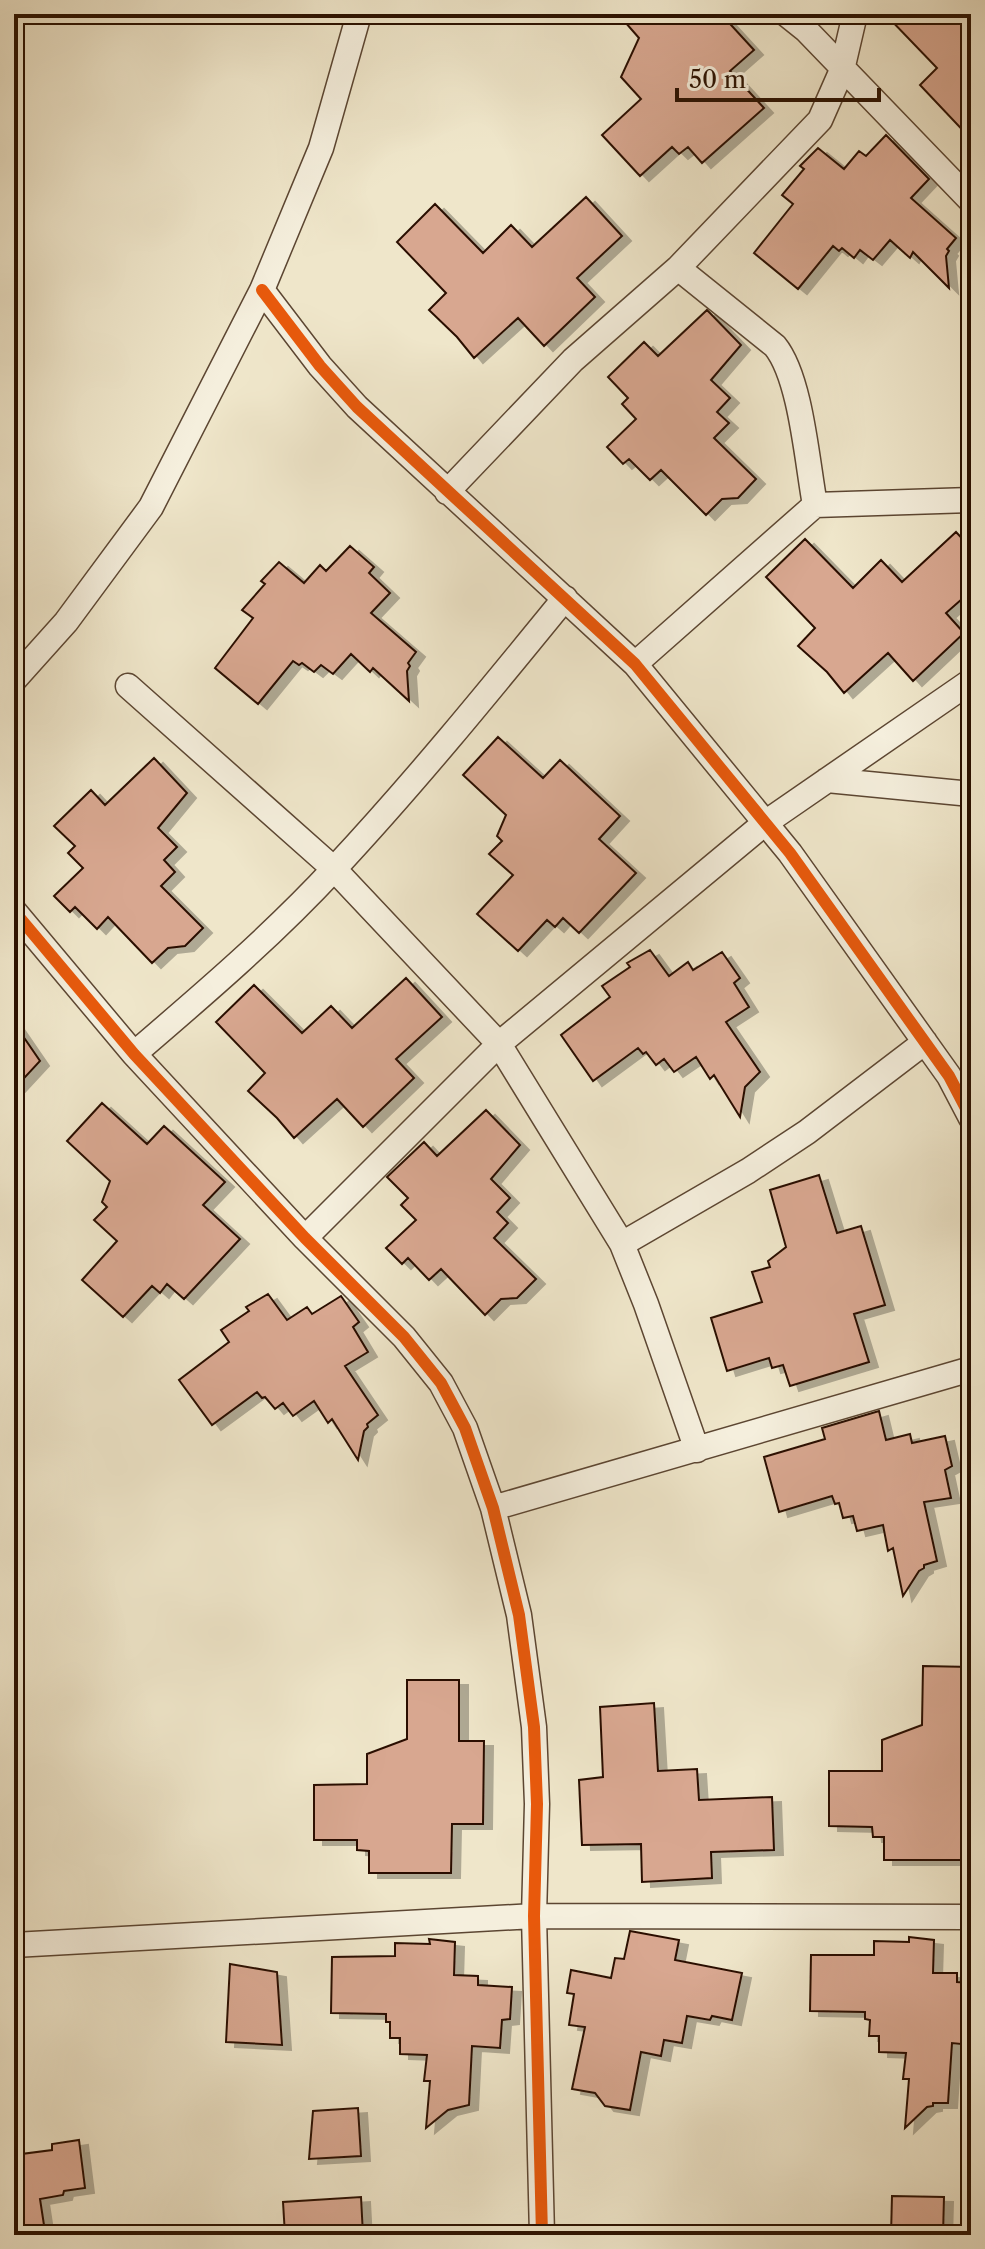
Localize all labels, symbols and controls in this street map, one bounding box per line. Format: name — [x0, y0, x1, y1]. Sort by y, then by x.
scale bar — [677, 52, 879, 102]
text: 50 m — [689, 65, 746, 94]

